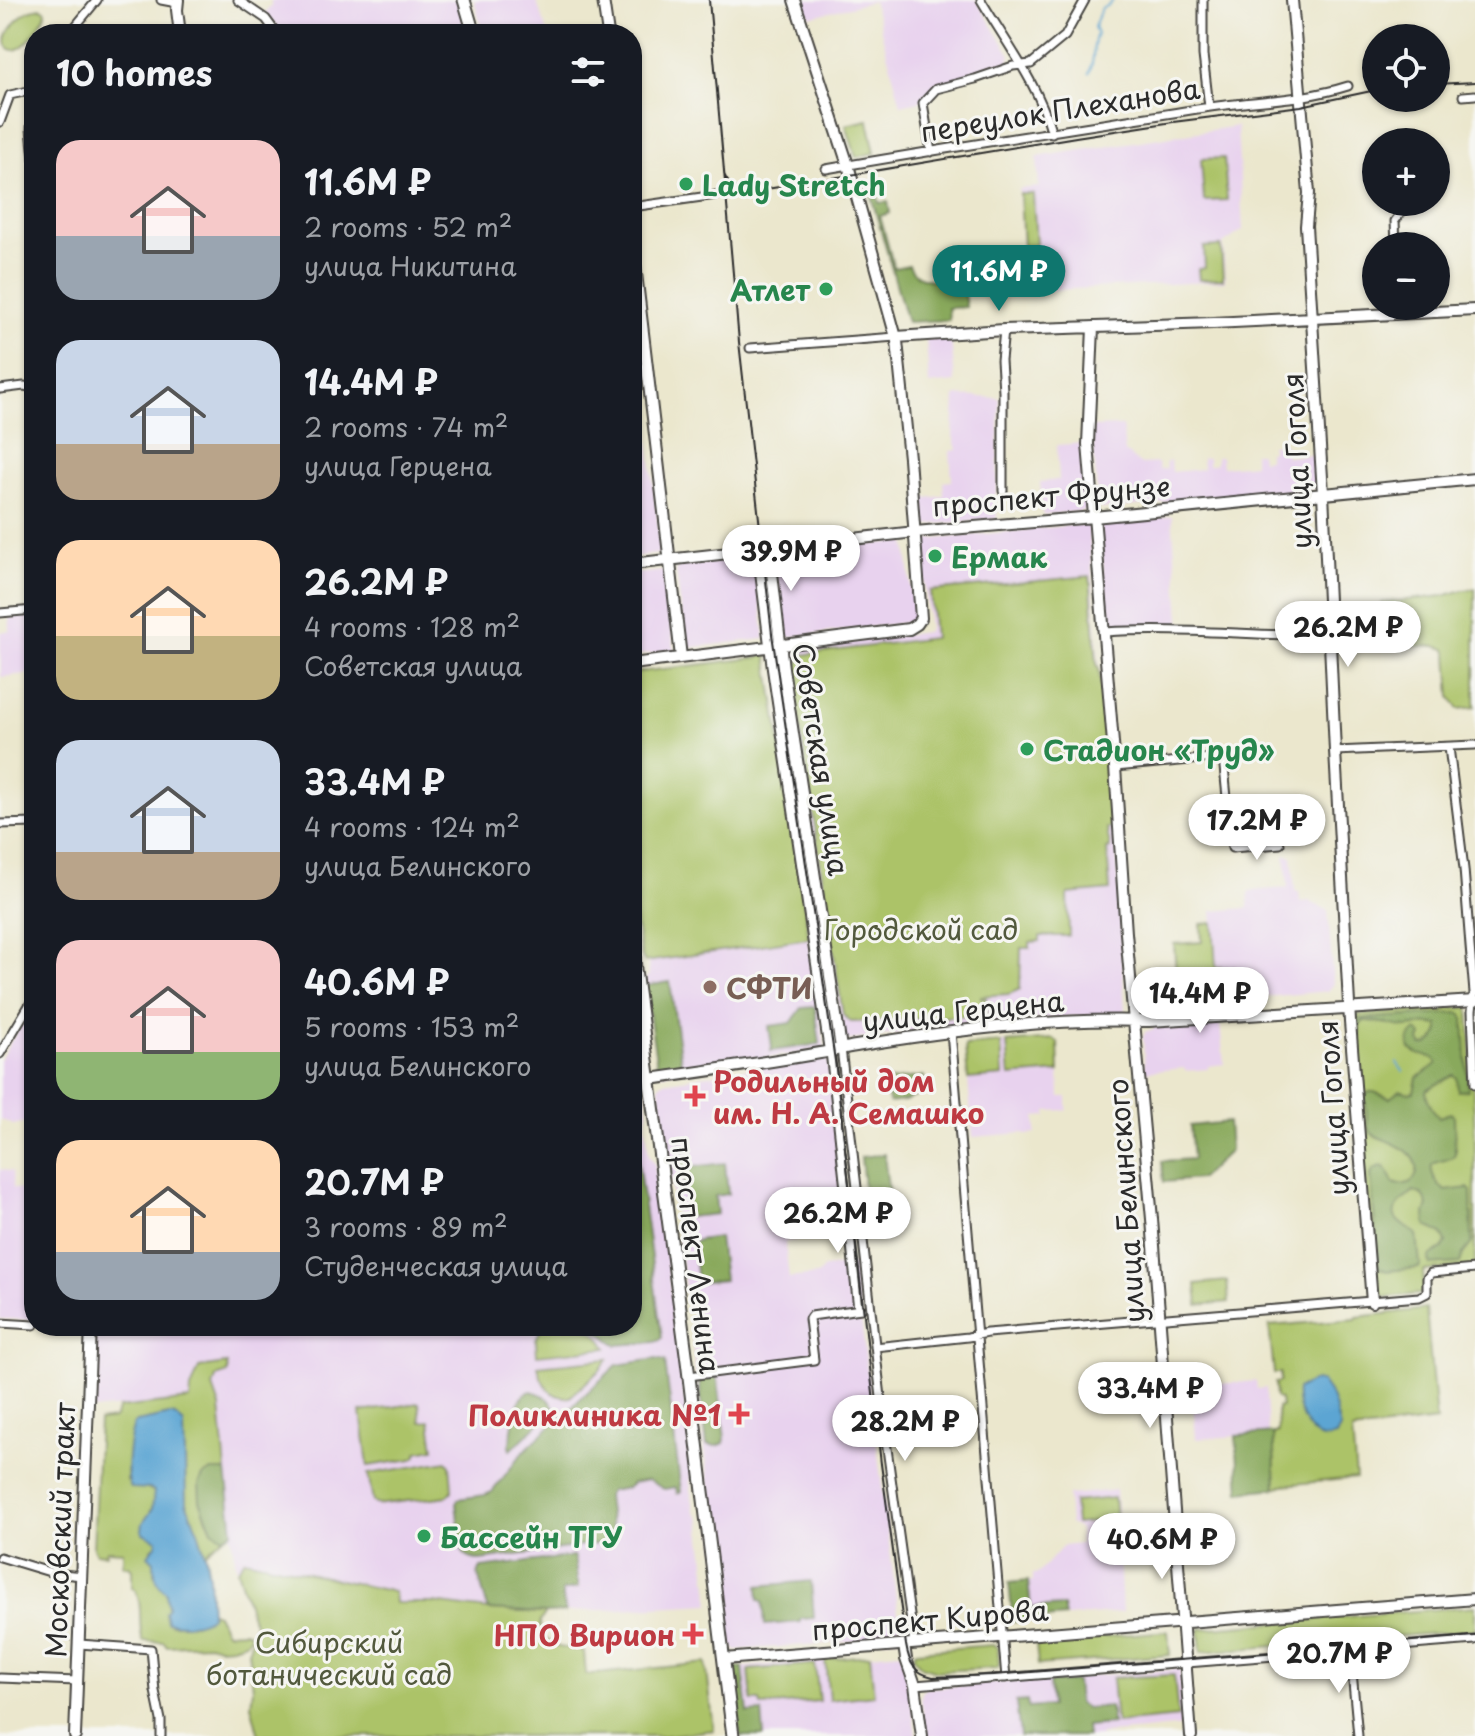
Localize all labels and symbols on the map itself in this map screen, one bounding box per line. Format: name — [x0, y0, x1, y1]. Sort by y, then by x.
street label: переулок Плеханова — [917, 66, 1203, 152]
place label: Lady Stretch — [702, 163, 886, 206]
marker: Lady Stretch — [677, 175, 695, 193]
pin: 11.6M ₽ — [925, 245, 1073, 313]
place label: Атлет — [730, 268, 811, 311]
marker: Атлет — [817, 280, 835, 298]
street label: улица Гоголя — [1270, 372, 1322, 550]
street label: проспект Фрунзе — [930, 463, 1172, 527]
pin: 39.9M ₽ — [717, 525, 865, 593]
place label: Ермак — [951, 535, 1047, 578]
marker: Ермак — [926, 547, 944, 565]
pin: 26.2M ₽ — [1274, 601, 1422, 669]
street label: Советская улица — [782, 640, 862, 879]
place label: Стадион «Труд» — [1043, 728, 1275, 771]
marker: Стадион «Труд» — [1018, 740, 1036, 758]
pin: 17.2M ₽ — [1183, 794, 1331, 862]
park label: Городской сад — [823, 907, 1019, 950]
place label: СФТИ — [726, 966, 813, 1009]
pin: 14.4M ₽ — [1126, 967, 1274, 1035]
marker: СФТИ — [701, 978, 719, 996]
street label: улица Герцена — [860, 978, 1066, 1042]
street label: улица Гоголя — [1304, 1019, 1360, 1197]
place label: Родильный дом им. Н. А. Семашко — [713, 1059, 984, 1134]
street label: улица Белинского — [1095, 1077, 1155, 1325]
marker: Родильный дом им. Н. А. Семашко — [684, 1085, 706, 1107]
street label: проспект Ленина — [661, 1134, 733, 1376]
pin: 26.2M ₽ — [764, 1187, 912, 1255]
pin: 33.4M ₽ — [1076, 1362, 1224, 1430]
place label: Поликлиника №1 — [468, 1393, 721, 1436]
pin: 28.2M ₽ — [831, 1395, 979, 1463]
street label: Московский тракт — [33, 1401, 85, 1658]
marker: Поликлиника №1 — [728, 1403, 750, 1425]
pin: 40.6M ₽ — [1088, 1513, 1236, 1581]
place label: Бассейн ТГУ — [440, 1515, 623, 1558]
marker: Бассейн ТГУ — [415, 1527, 433, 1545]
street label: проспект Кирова — [810, 1587, 1051, 1651]
place label: НПО Вирион — [494, 1613, 675, 1656]
park label: Сибирский ботанический сад — [206, 1620, 452, 1695]
marker: НПО Вирион — [682, 1623, 704, 1645]
pin: 20.7M ₽ — [1265, 1627, 1413, 1695]

